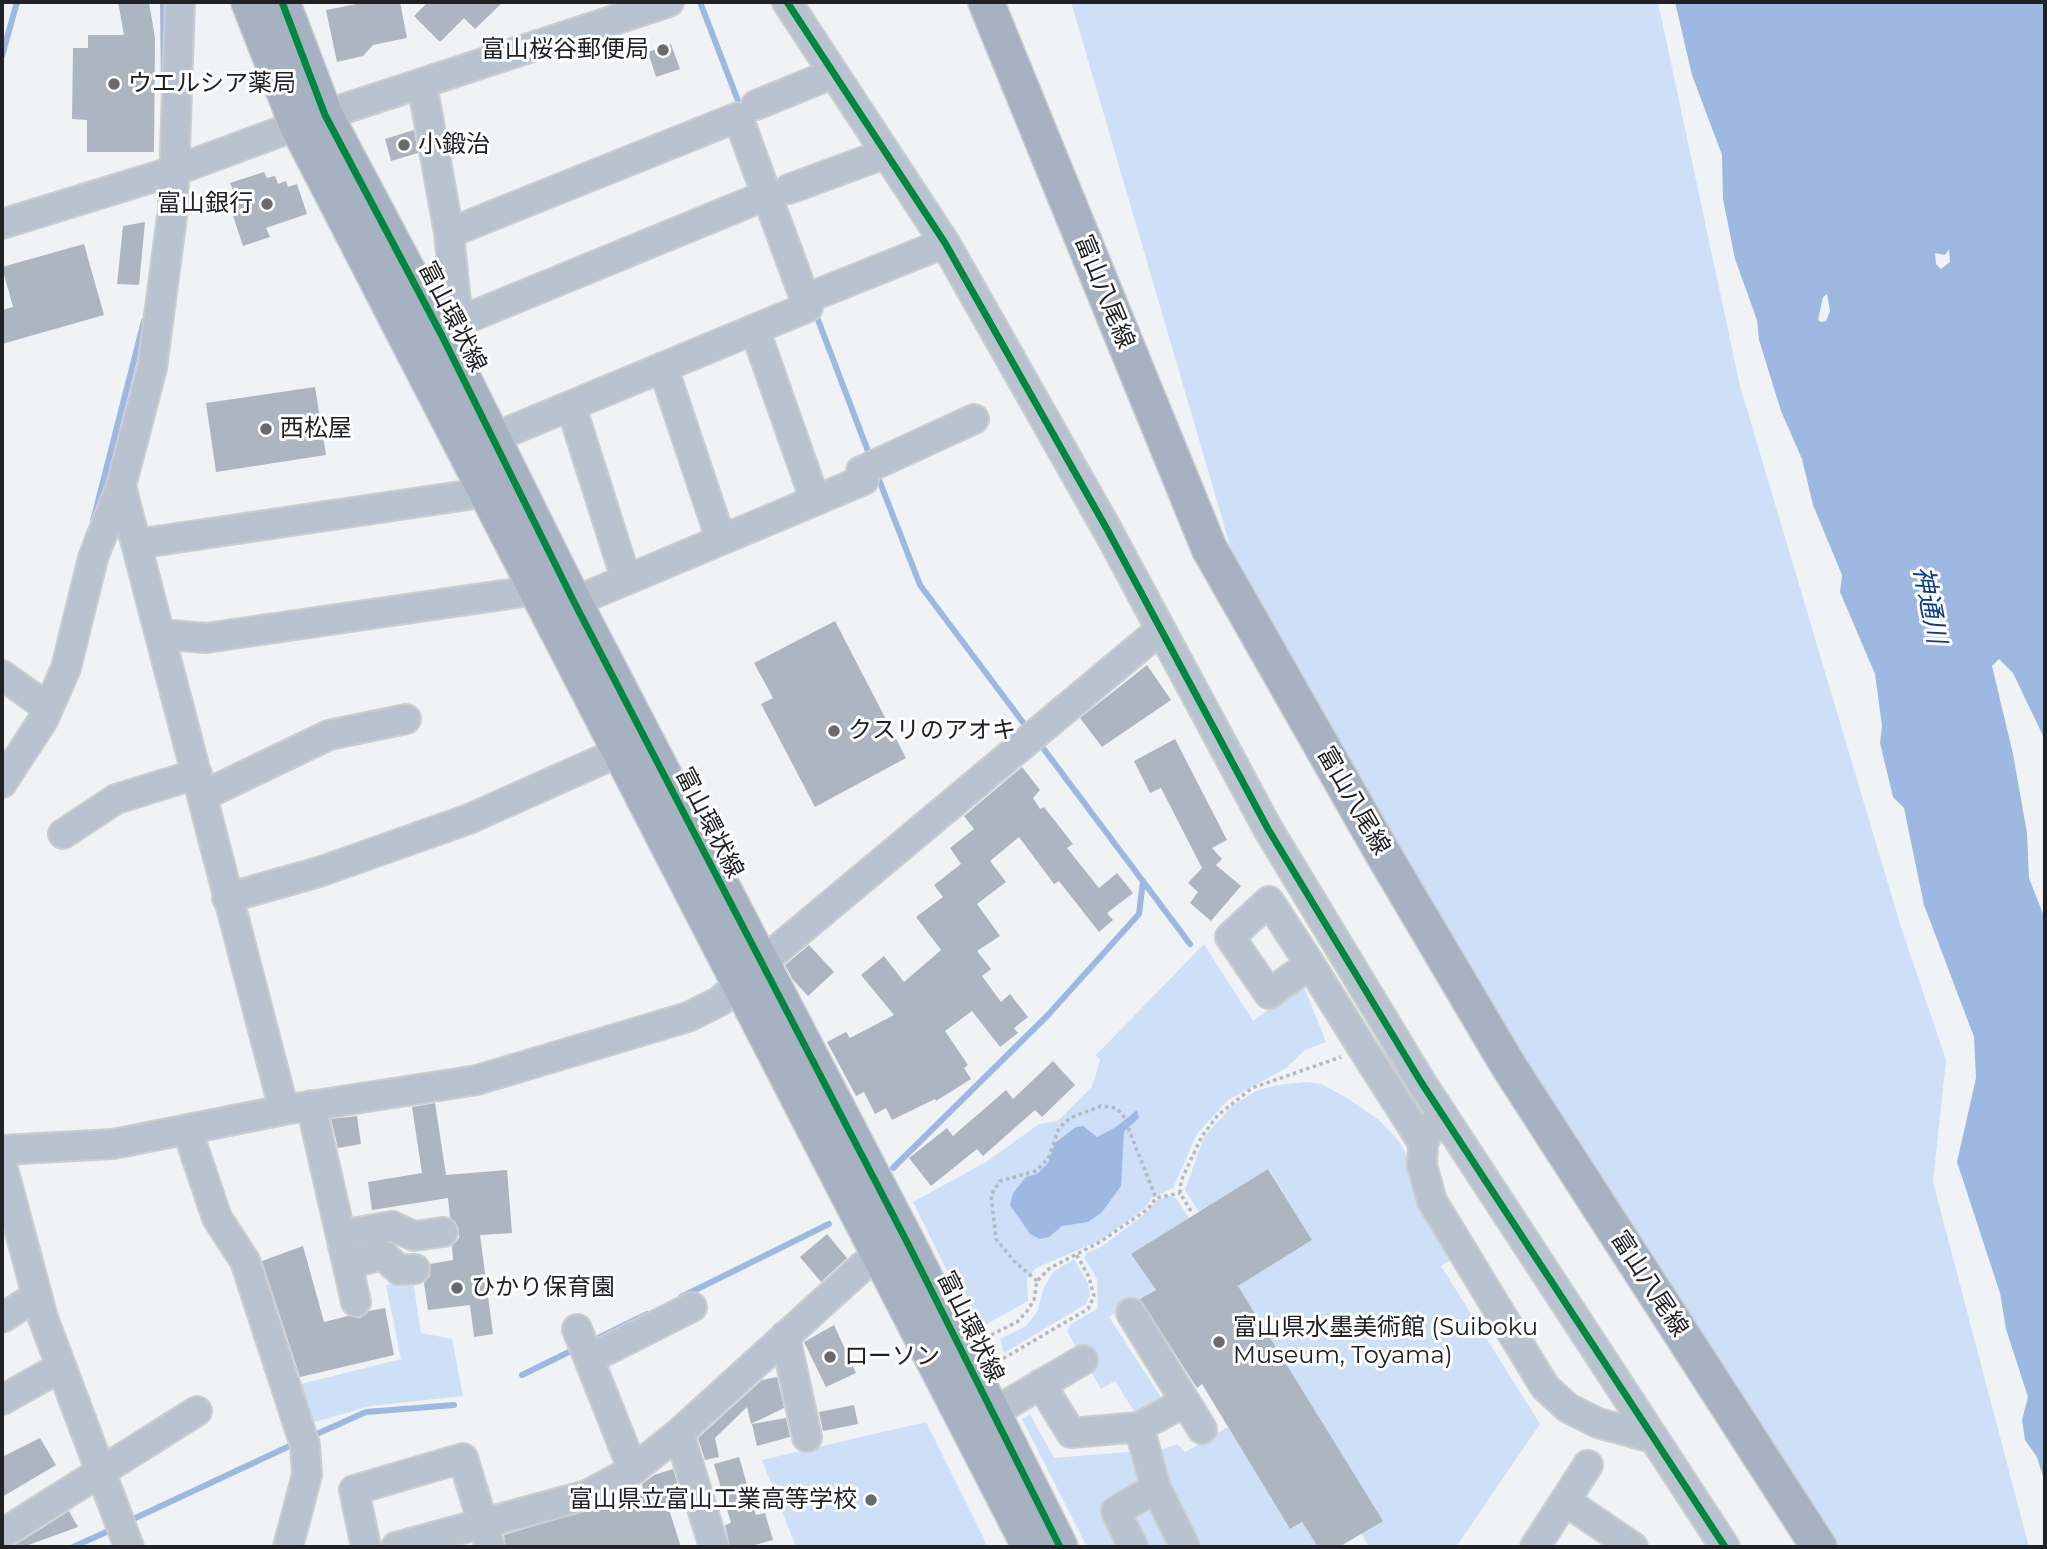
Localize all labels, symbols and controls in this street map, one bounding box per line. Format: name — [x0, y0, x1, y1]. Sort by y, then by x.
place label: 富山桜谷郵便局 — [481, 36, 649, 64]
marker: 富山桜谷郵便局 — [655, 42, 671, 58]
place label: ウエルシア薬局 — [128, 70, 296, 98]
marker: ウエルシア薬局 — [106, 76, 122, 92]
place label: 小鍛治 — [418, 131, 490, 159]
marker: 小鍛治 — [396, 137, 412, 153]
place label: 富山銀行 — [157, 190, 253, 218]
marker: 富山銀行 — [259, 196, 275, 212]
street label: 富山八尾線 — [1068, 231, 1140, 353]
street label: 富山環状線 — [412, 257, 492, 377]
place label: 西松屋 — [280, 415, 352, 443]
marker: 西松屋 — [258, 421, 274, 437]
water label: 神通川 — [1906, 564, 1952, 646]
place label: クスリのアオキ — [848, 717, 1016, 745]
marker: クスリのアオキ — [826, 723, 842, 739]
street label: 富山八尾線 — [1311, 742, 1395, 860]
street label: 富山環状線 — [669, 763, 749, 883]
street label: 富山八尾線 — [1604, 1226, 1694, 1342]
street label: 富山環状線 — [931, 1267, 1009, 1387]
place label: ひかり保育園 — [471, 1274, 615, 1302]
marker: ひかり保育園 — [449, 1280, 465, 1296]
place label: 富山県水墨美術館 (Suiboku Museum, Toyama) — [1233, 1314, 1538, 1370]
marker: 富山県水墨美術館 (Suiboku Museum, Toyama) — [1211, 1334, 1227, 1350]
place label: ローソン — [844, 1343, 940, 1371]
marker: ローソン — [822, 1349, 838, 1365]
place label: 富山県立富山工業高等学校 — [569, 1486, 857, 1514]
marker: 富山県立富山工業高等学校 — [863, 1492, 879, 1508]

